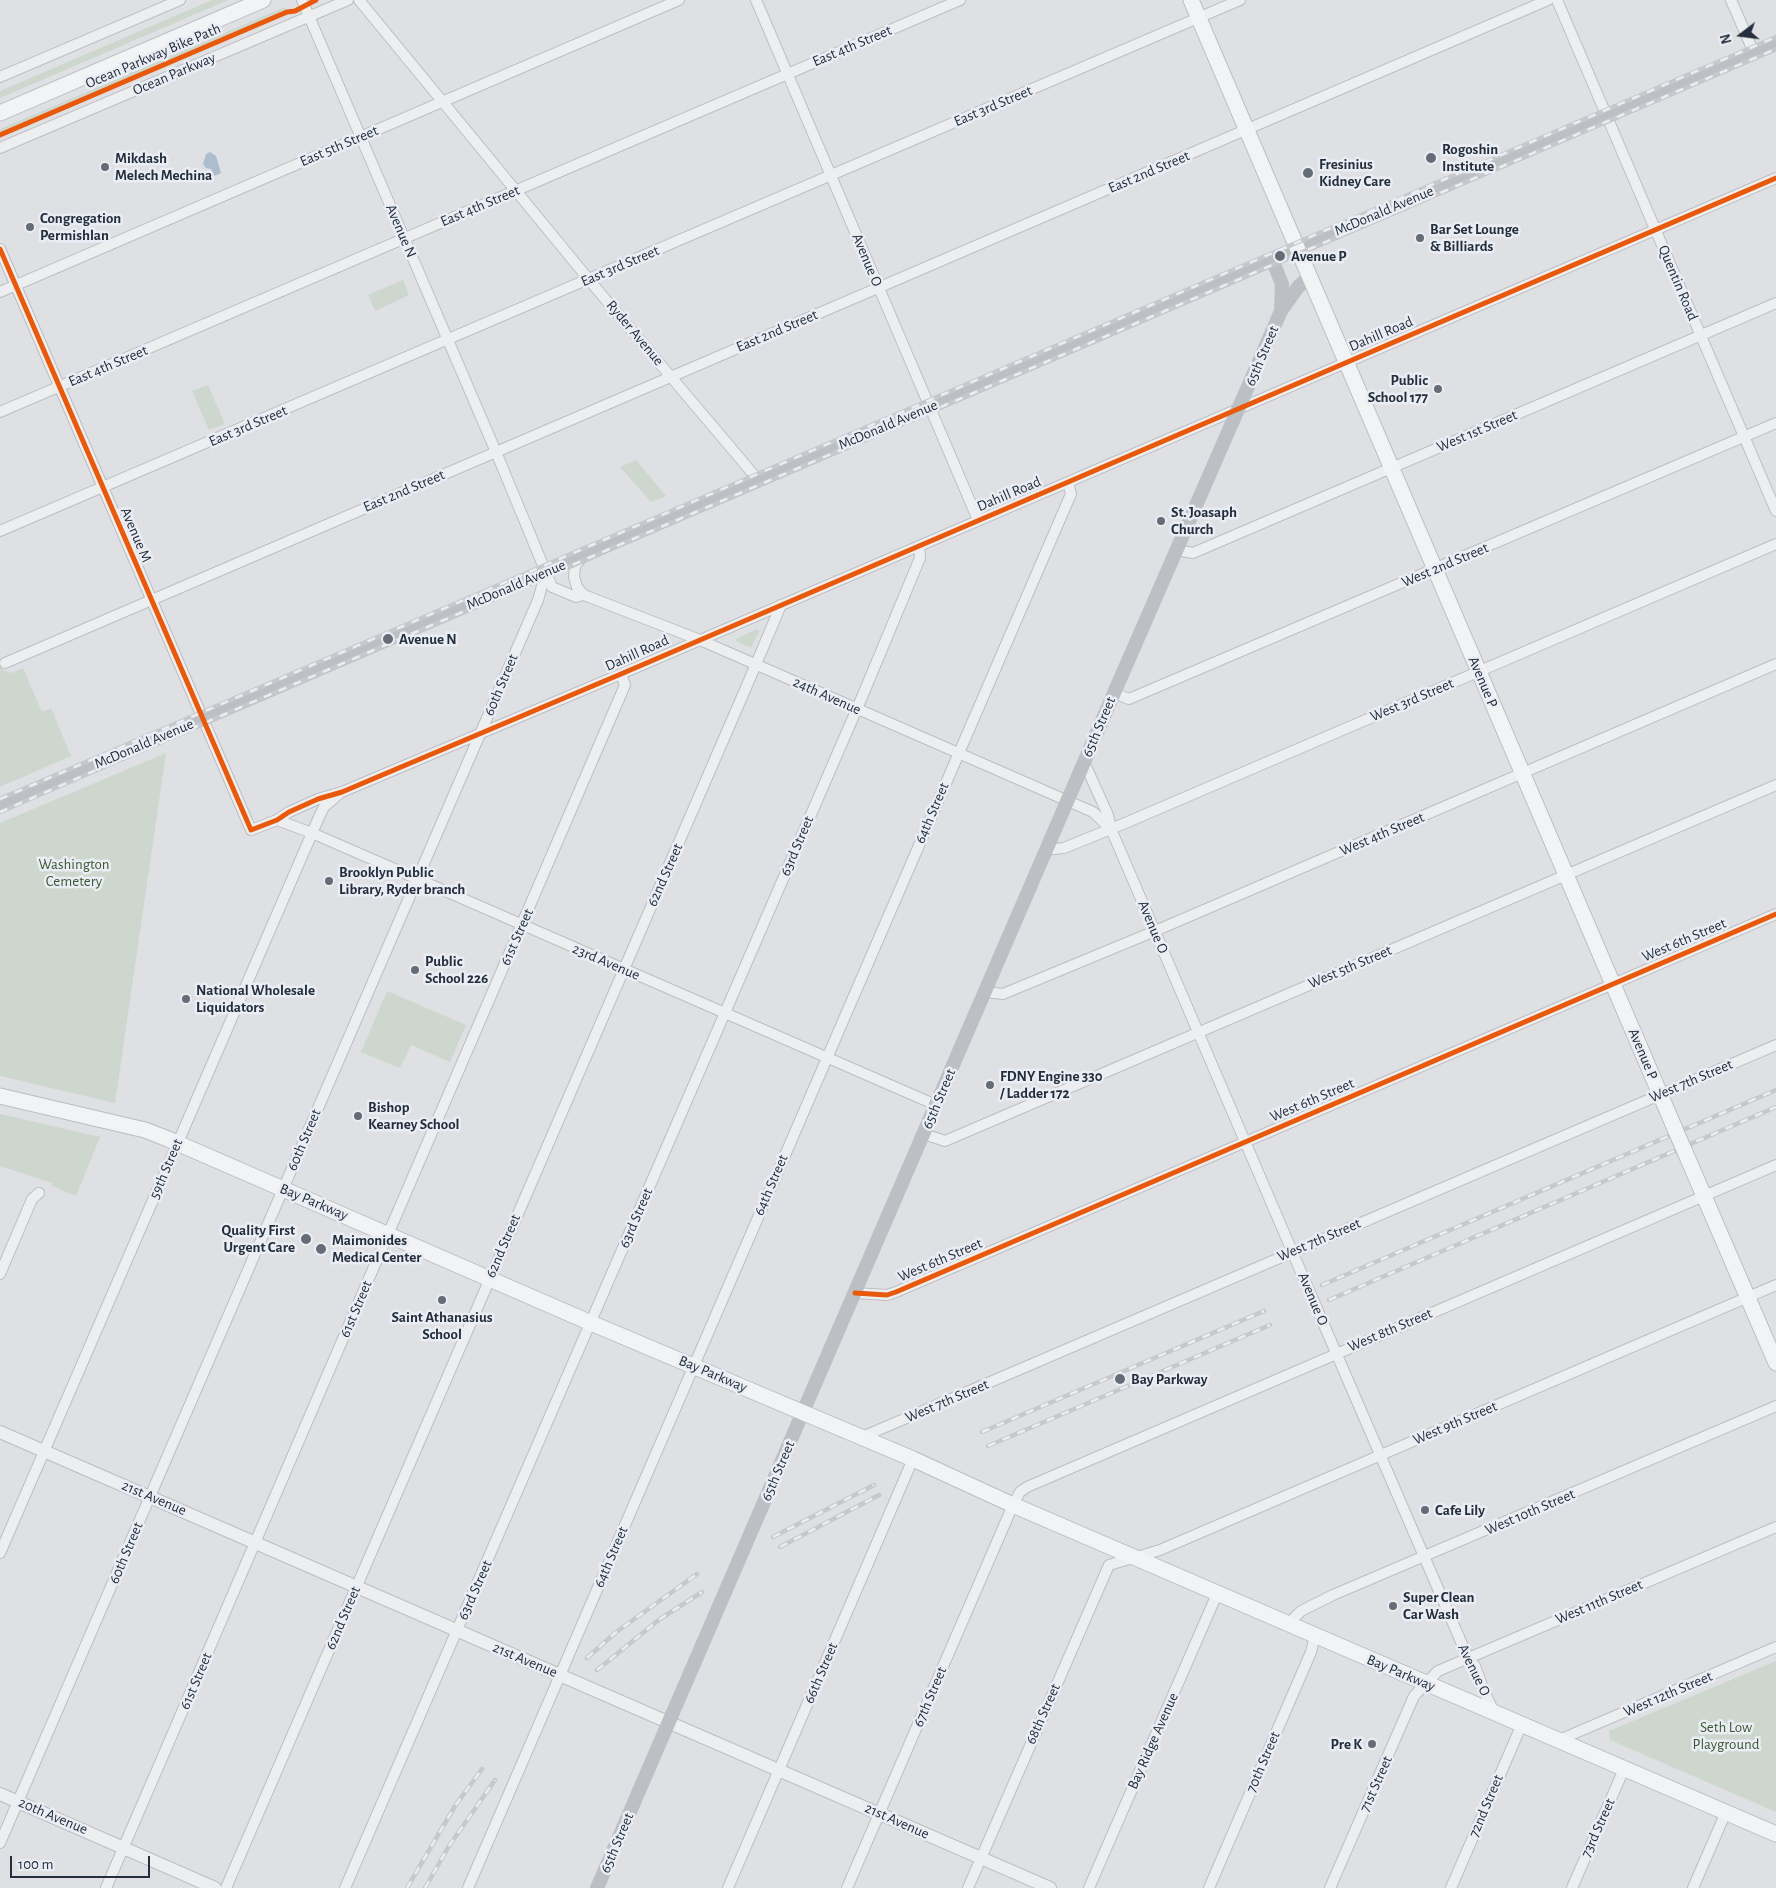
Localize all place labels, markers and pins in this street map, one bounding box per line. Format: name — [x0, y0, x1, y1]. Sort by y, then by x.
place label: Rogoshin Institute — [1442, 140, 1498, 175]
place label: Mikdash Melech Mechina — [115, 149, 212, 184]
marker: Rogoshin Institute — [1424, 151, 1438, 165]
place label: Fresinius Kidney Care — [1319, 155, 1391, 190]
marker: Mikdash Melech Mechina — [99, 161, 111, 173]
marker: Fresinius Kidney Care — [1301, 166, 1315, 180]
place label: Congregation Permishlan — [40, 209, 121, 244]
place label: Bar Set Lounge & Billiards — [1430, 220, 1519, 255]
marker: Congregation Permishlan — [24, 221, 36, 233]
marker: Bar Set Lounge & Billiards — [1414, 232, 1426, 244]
place label: Avenue P — [1291, 247, 1347, 265]
marker: Avenue P — [1273, 249, 1287, 263]
place label: Public School 177 — [1368, 371, 1428, 406]
marker: Public School 177 — [1432, 383, 1444, 395]
place label: St. Joasaph Church — [1171, 503, 1237, 538]
marker: St. Joasaph Church — [1155, 515, 1167, 527]
place label: Avenue N — [399, 630, 457, 648]
marker: Avenue N — [381, 632, 395, 646]
place label: Brooklyn Public Library, Ryder branch — [339, 863, 465, 898]
marker: Brooklyn Public Library, Ryder branch — [323, 875, 335, 887]
place label: Public School 226 — [425, 952, 488, 987]
marker: Public School 226 — [409, 964, 421, 976]
place label: National Wholesale Liquidators — [196, 981, 315, 1016]
marker: National Wholesale Liquidators — [180, 993, 192, 1005]
place label: FDNY Engine 330 / Ladder 172 — [1000, 1067, 1103, 1102]
marker: FDNY Engine 330 / Ladder 172 — [984, 1079, 996, 1091]
place label: Bishop Kearney School — [368, 1098, 460, 1133]
marker: Bishop Kearney School — [352, 1110, 364, 1122]
place label: Quality First Urgent Care — [222, 1221, 295, 1256]
place label: Maimonides Medical Center — [332, 1231, 421, 1266]
marker: Quality First Urgent Care — [299, 1232, 313, 1246]
marker: Maimonides Medical Center — [314, 1242, 328, 1256]
marker: Saint Athanasius School — [436, 1294, 448, 1306]
place label: Saint Athanasius School — [392, 1308, 492, 1343]
place label: Bay Parkway — [1131, 1370, 1207, 1388]
marker: Bay Parkway — [1113, 1372, 1127, 1386]
place label: Cafe Lily — [1435, 1501, 1485, 1519]
marker: Cafe Lily — [1419, 1504, 1431, 1516]
place label: Super Clean Car Wash — [1403, 1588, 1475, 1623]
marker: Super Clean Car Wash — [1387, 1600, 1399, 1612]
place label: Pre K — [1330, 1735, 1362, 1753]
marker: Pre K — [1366, 1738, 1378, 1750]

